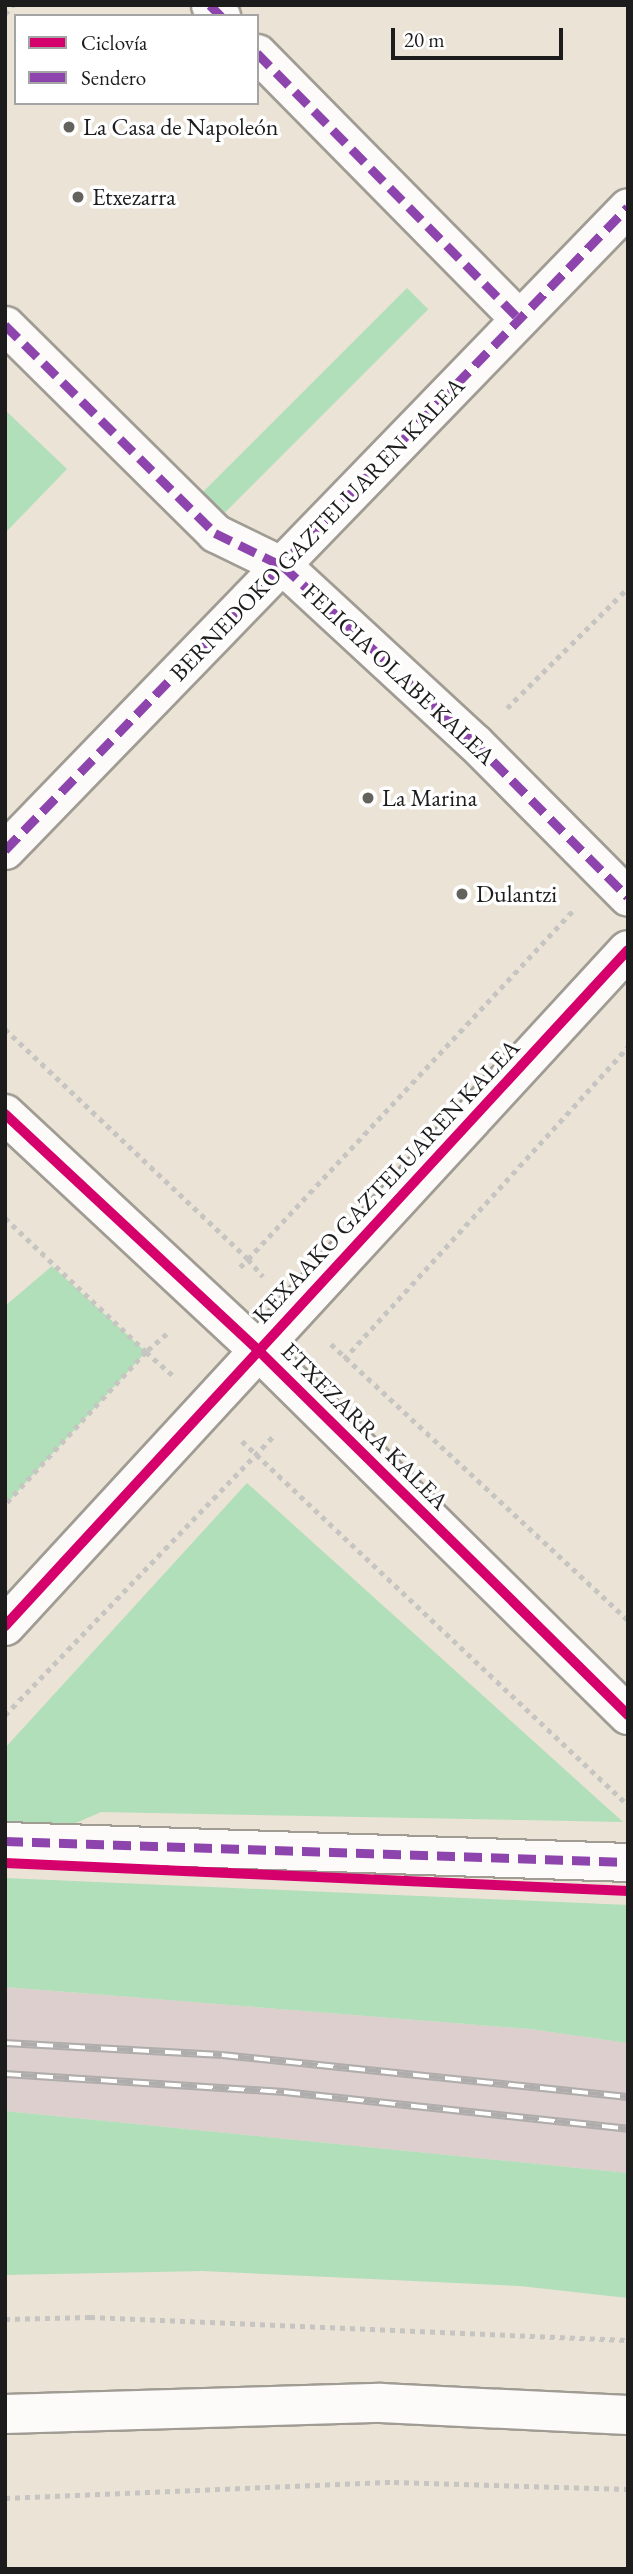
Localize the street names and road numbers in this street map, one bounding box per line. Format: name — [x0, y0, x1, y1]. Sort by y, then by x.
street label: BERNEDOKO GAZTELUAREN KALEA — [164, 371, 470, 687]
street label: FELICIA OLABE KALEA — [297, 577, 501, 771]
street label: KEXAAKO GAZTELUAREN KALEA — [247, 1033, 525, 1329]
street label: ETXEZARRA KALEA — [275, 1336, 455, 1516]

